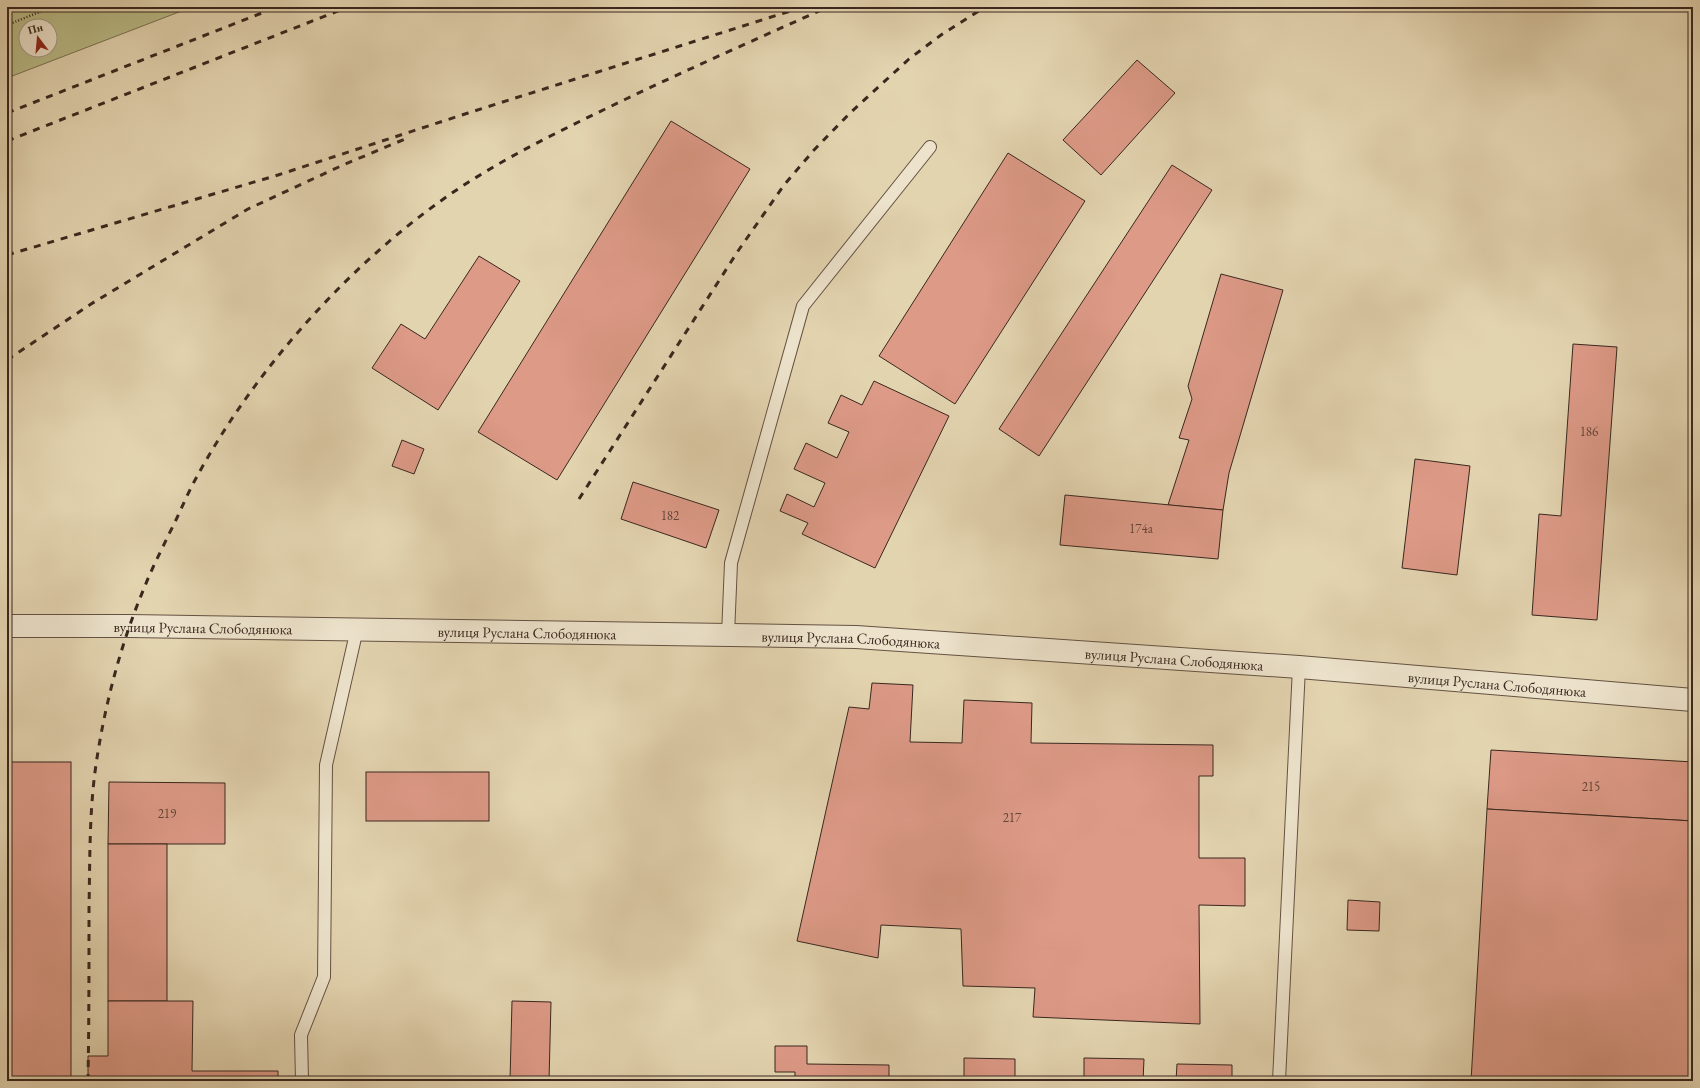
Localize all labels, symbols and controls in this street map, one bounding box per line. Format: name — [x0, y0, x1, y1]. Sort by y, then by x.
north arrow — [18, 18, 58, 58]
text: Пн — [26, 19, 45, 37]
house number: 186 — [1580, 423, 1598, 440]
house number: 182 — [661, 507, 680, 524]
house number: 174а — [1129, 520, 1154, 537]
street label: вулиця Руслана Слободянюка — [114, 617, 293, 638]
street label: вулиця Руслана Слободянюка — [437, 621, 617, 643]
street label: вулиця Руслана Слободянюка — [761, 626, 941, 652]
street label: вулиця Руслана Слободянюка — [1084, 643, 1264, 674]
street label: вулиця Руслана Слободянюка — [1407, 667, 1587, 701]
house number: 215 — [1582, 778, 1600, 795]
house number: 219 — [158, 805, 177, 822]
house number: 217 — [1003, 809, 1022, 826]

